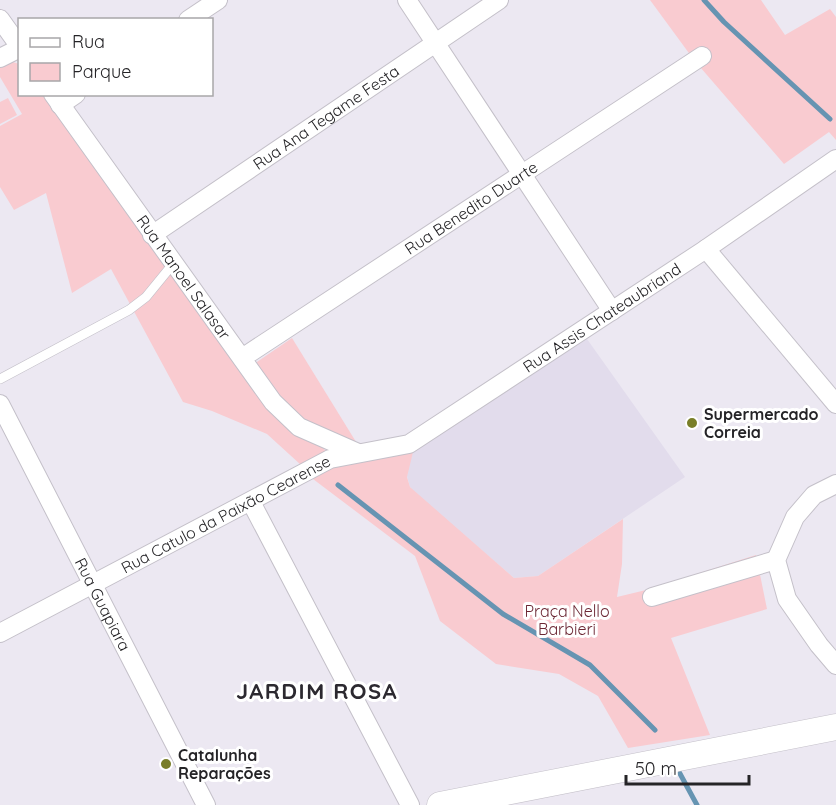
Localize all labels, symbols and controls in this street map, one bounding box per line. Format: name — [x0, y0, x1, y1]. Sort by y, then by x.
legend — [18, 18, 213, 96]
text: Rua — [72, 30, 105, 53]
text: Parque — [72, 60, 131, 83]
street label: Rua Ana Tegame Festa — [249, 61, 403, 174]
street label: Rua Benedito Duarte — [401, 157, 541, 259]
street label: Rua Manoel Salasar — [133, 211, 235, 343]
street label: Rua Assis Chateaubriand — [519, 258, 684, 377]
place label: Supermercado Correia — [704, 404, 819, 442]
marker: Supermercado Correia — [685, 416, 699, 430]
street label: Rua Catulo da Paixão Cearense — [117, 451, 334, 577]
street label: Rua Guapiara — [71, 554, 135, 654]
park label: Praça Nello Barbieri — [524, 601, 610, 639]
district label: JARDIM ROSA — [236, 677, 398, 705]
place label: Catalunha Reparações — [178, 745, 271, 783]
scale bar — [626, 748, 749, 786]
marker: Catalunha Reparações — [159, 757, 173, 771]
text: 50 m — [635, 757, 677, 780]

